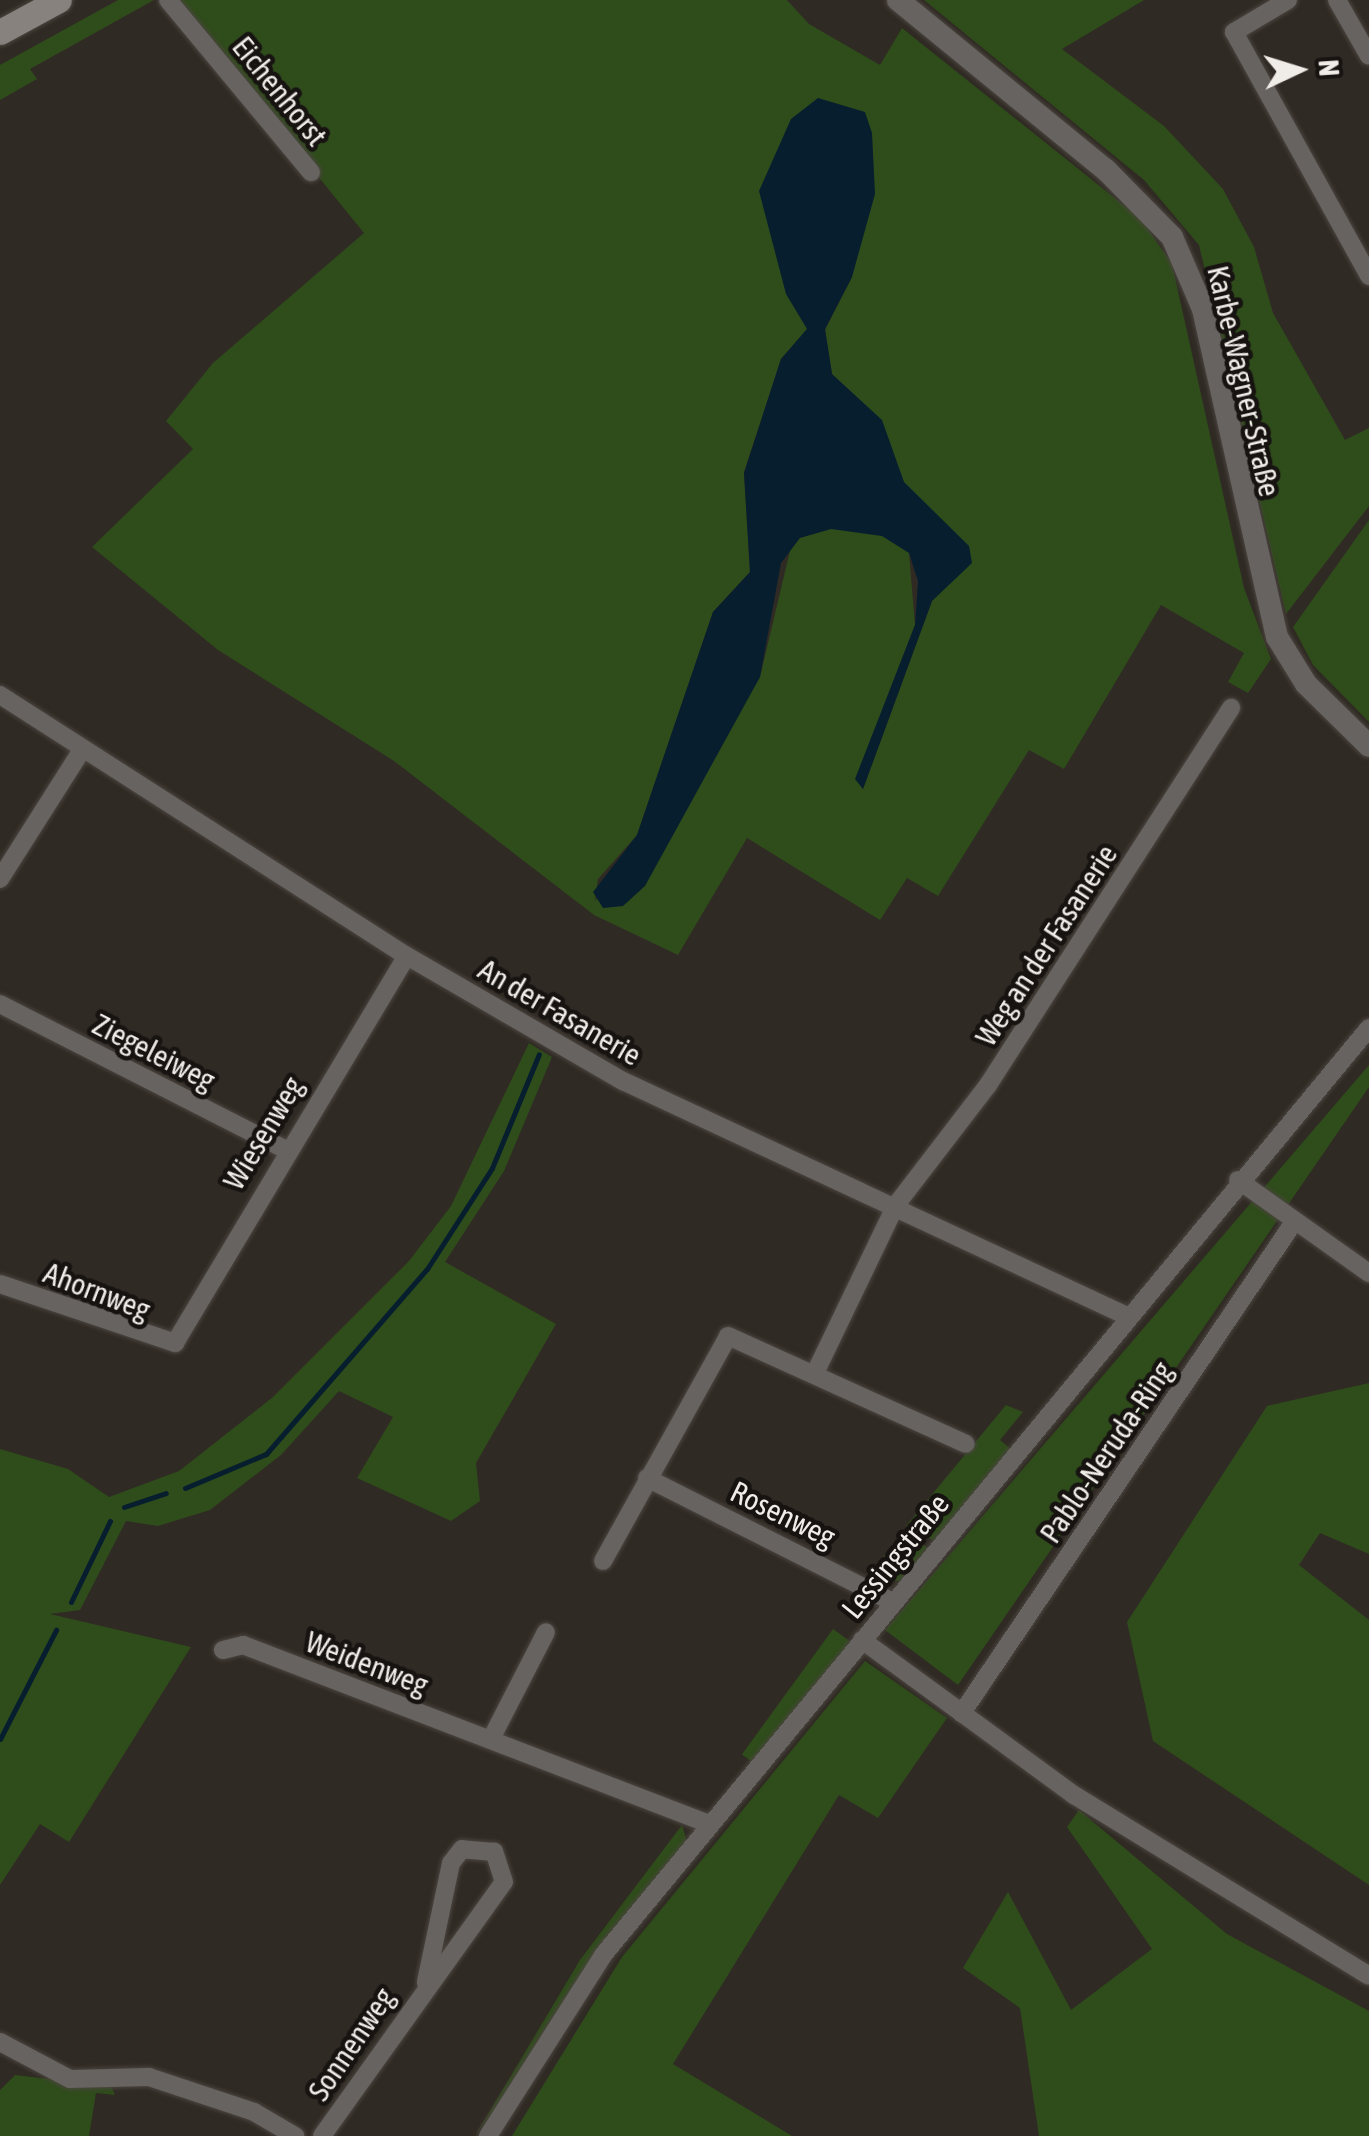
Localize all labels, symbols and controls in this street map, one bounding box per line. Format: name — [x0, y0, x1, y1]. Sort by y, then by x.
north arrow — [1249, 20, 1349, 120]
street label: Eichenhorst — [225, 29, 335, 153]
text: N — [1312, 59, 1345, 77]
street label: Karbe-Wagner-Straße — [1200, 262, 1288, 500]
street label: Weg an der Fasanerie — [968, 838, 1124, 1052]
street label: An der Fasanerie — [472, 951, 648, 1073]
street label: Ziegeleiweg — [87, 1006, 221, 1098]
street label: Wiesenweg — [215, 1070, 311, 1196]
street label: Ahornweg — [39, 1254, 155, 1328]
street label: Pablo-Neruda-Ring — [1032, 1354, 1180, 1550]
street label: Rosenweg — [725, 1473, 841, 1555]
street label: Lessingstraße — [834, 1486, 956, 1626]
street label: Weidenweg — [301, 1623, 433, 1703]
street label: Sonnenweg — [300, 1981, 402, 2107]

